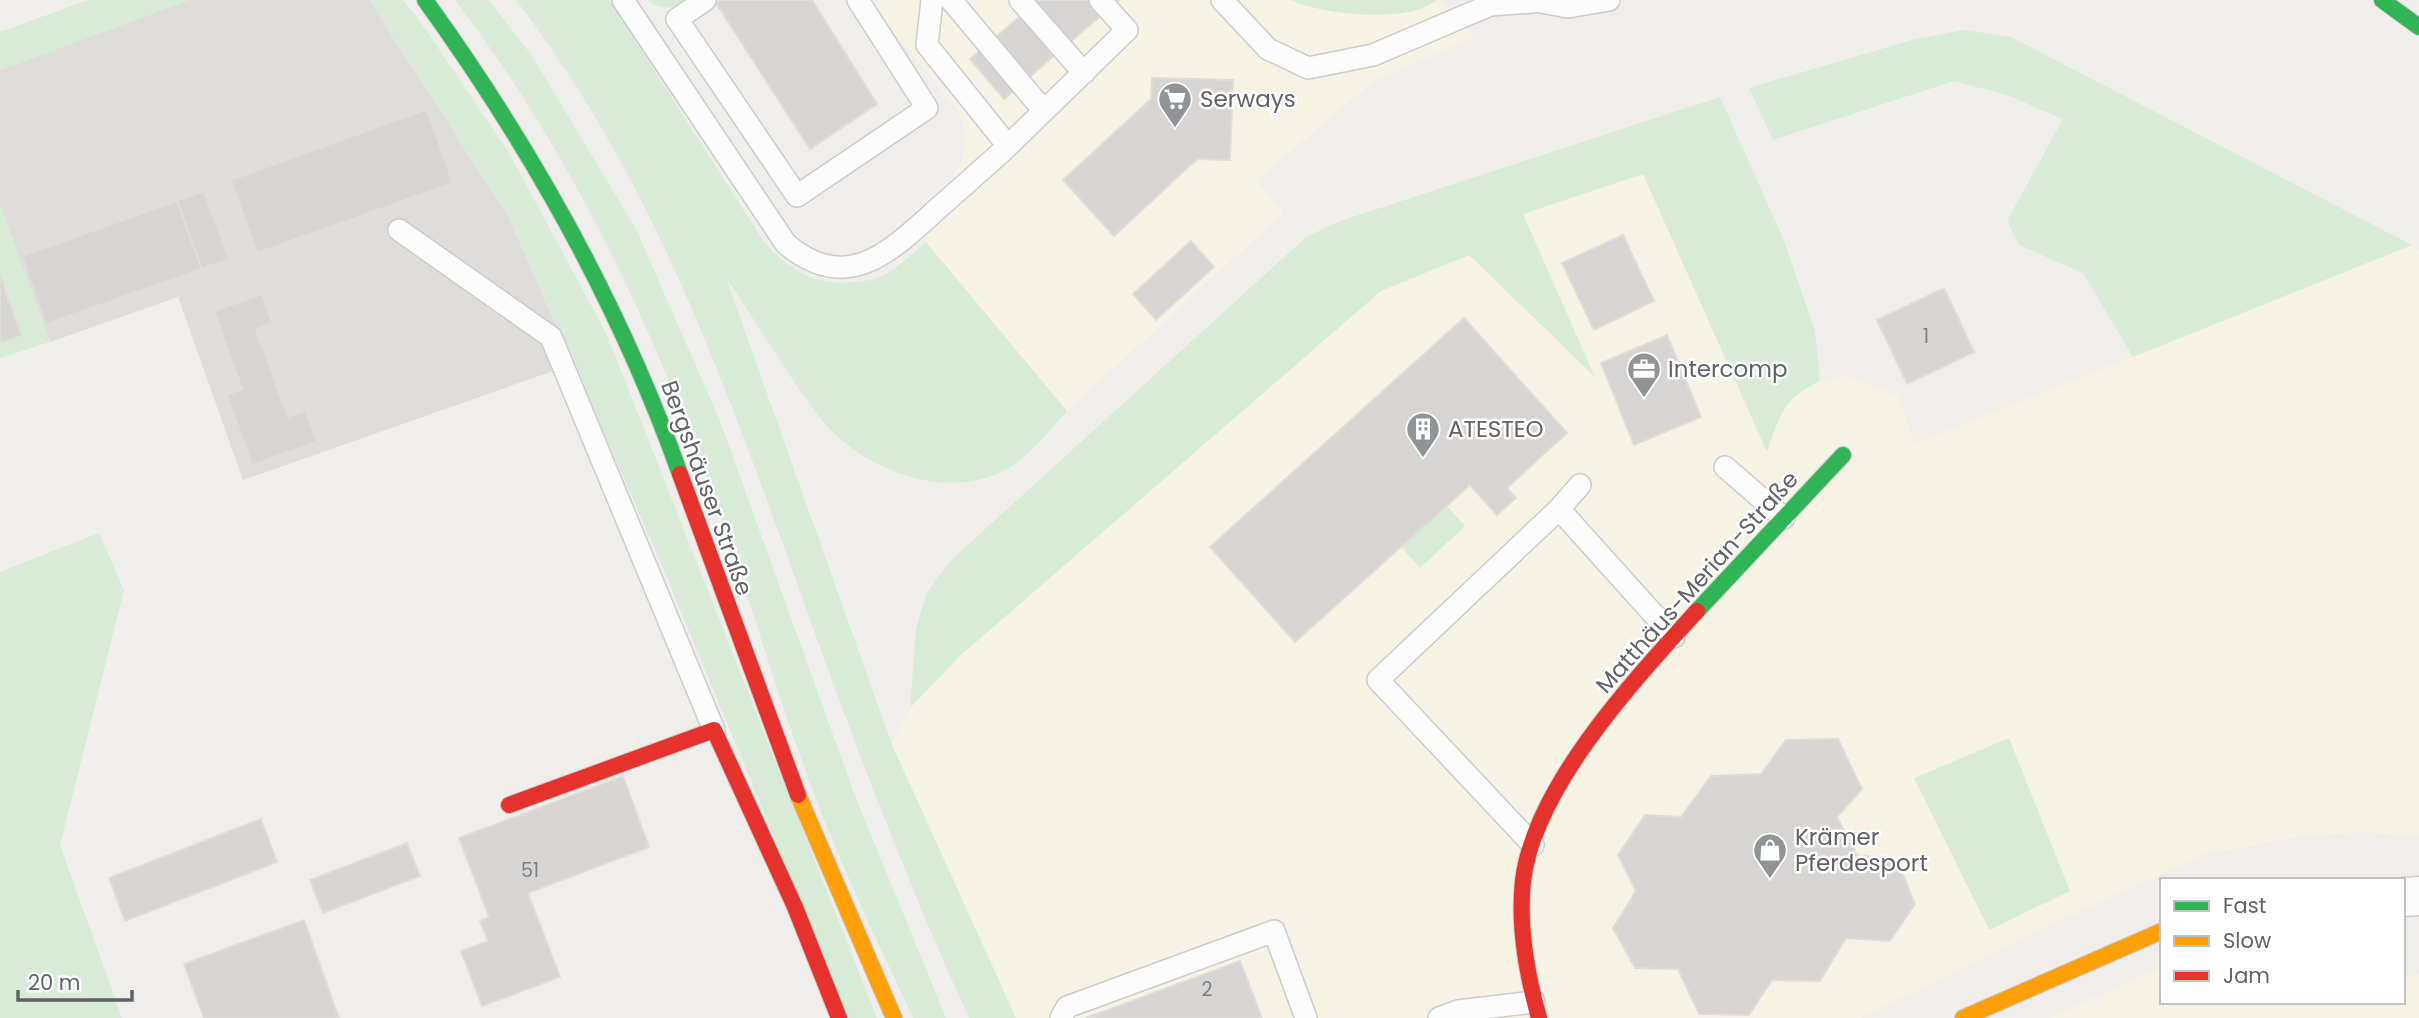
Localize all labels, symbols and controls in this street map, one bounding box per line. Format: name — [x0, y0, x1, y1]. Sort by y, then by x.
supermarket icon: Serways — [1156, 80, 1194, 129]
place label: Serways — [1200, 83, 1296, 115]
house number: 1 — [1923, 323, 1929, 350]
office icon: Intercomp — [1625, 350, 1663, 399]
place label: Intercomp — [1668, 353, 1788, 385]
street label: Bergshäuser Straße — [653, 376, 761, 600]
building icon: ATESTEO — [1404, 410, 1442, 459]
place label: ATESTEO — [1448, 413, 1544, 445]
street label: Matthäus-Merian-Straße — [1588, 464, 1806, 700]
place label: Krämer Pferdesport — [1795, 821, 1928, 879]
shop icon: Krämer Pferdesport — [1751, 831, 1789, 880]
house number: 51 — [521, 857, 539, 884]
legend — [2160, 878, 2405, 1004]
text: Fast — [2223, 891, 2266, 920]
text: Slow — [2223, 926, 2271, 955]
scale bar — [18, 958, 131, 1002]
text: Jam — [2223, 961, 2270, 990]
text: 20 m — [28, 968, 81, 997]
house number: 2 — [1202, 976, 1213, 1003]

